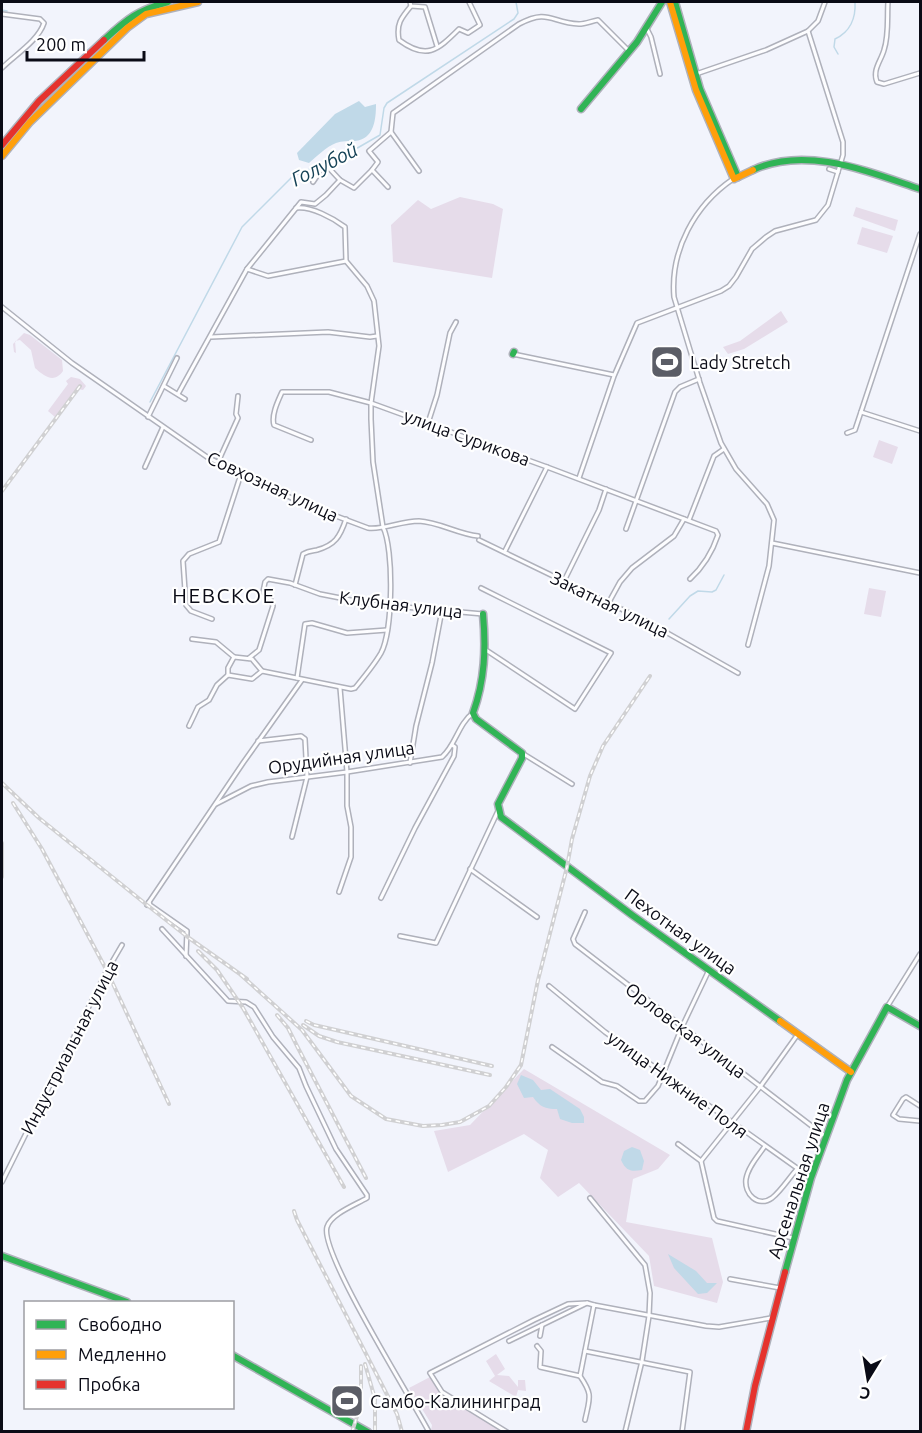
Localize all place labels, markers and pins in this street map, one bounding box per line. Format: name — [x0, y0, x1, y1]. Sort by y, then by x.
sports icon: Lady Stretch — [649, 344, 685, 380]
place label: Lady Stretch — [690, 352, 791, 372]
sports icon: Самбо-Калининград — [329, 1383, 365, 1419]
place label: Самбо-Калининград — [370, 1391, 541, 1411]

